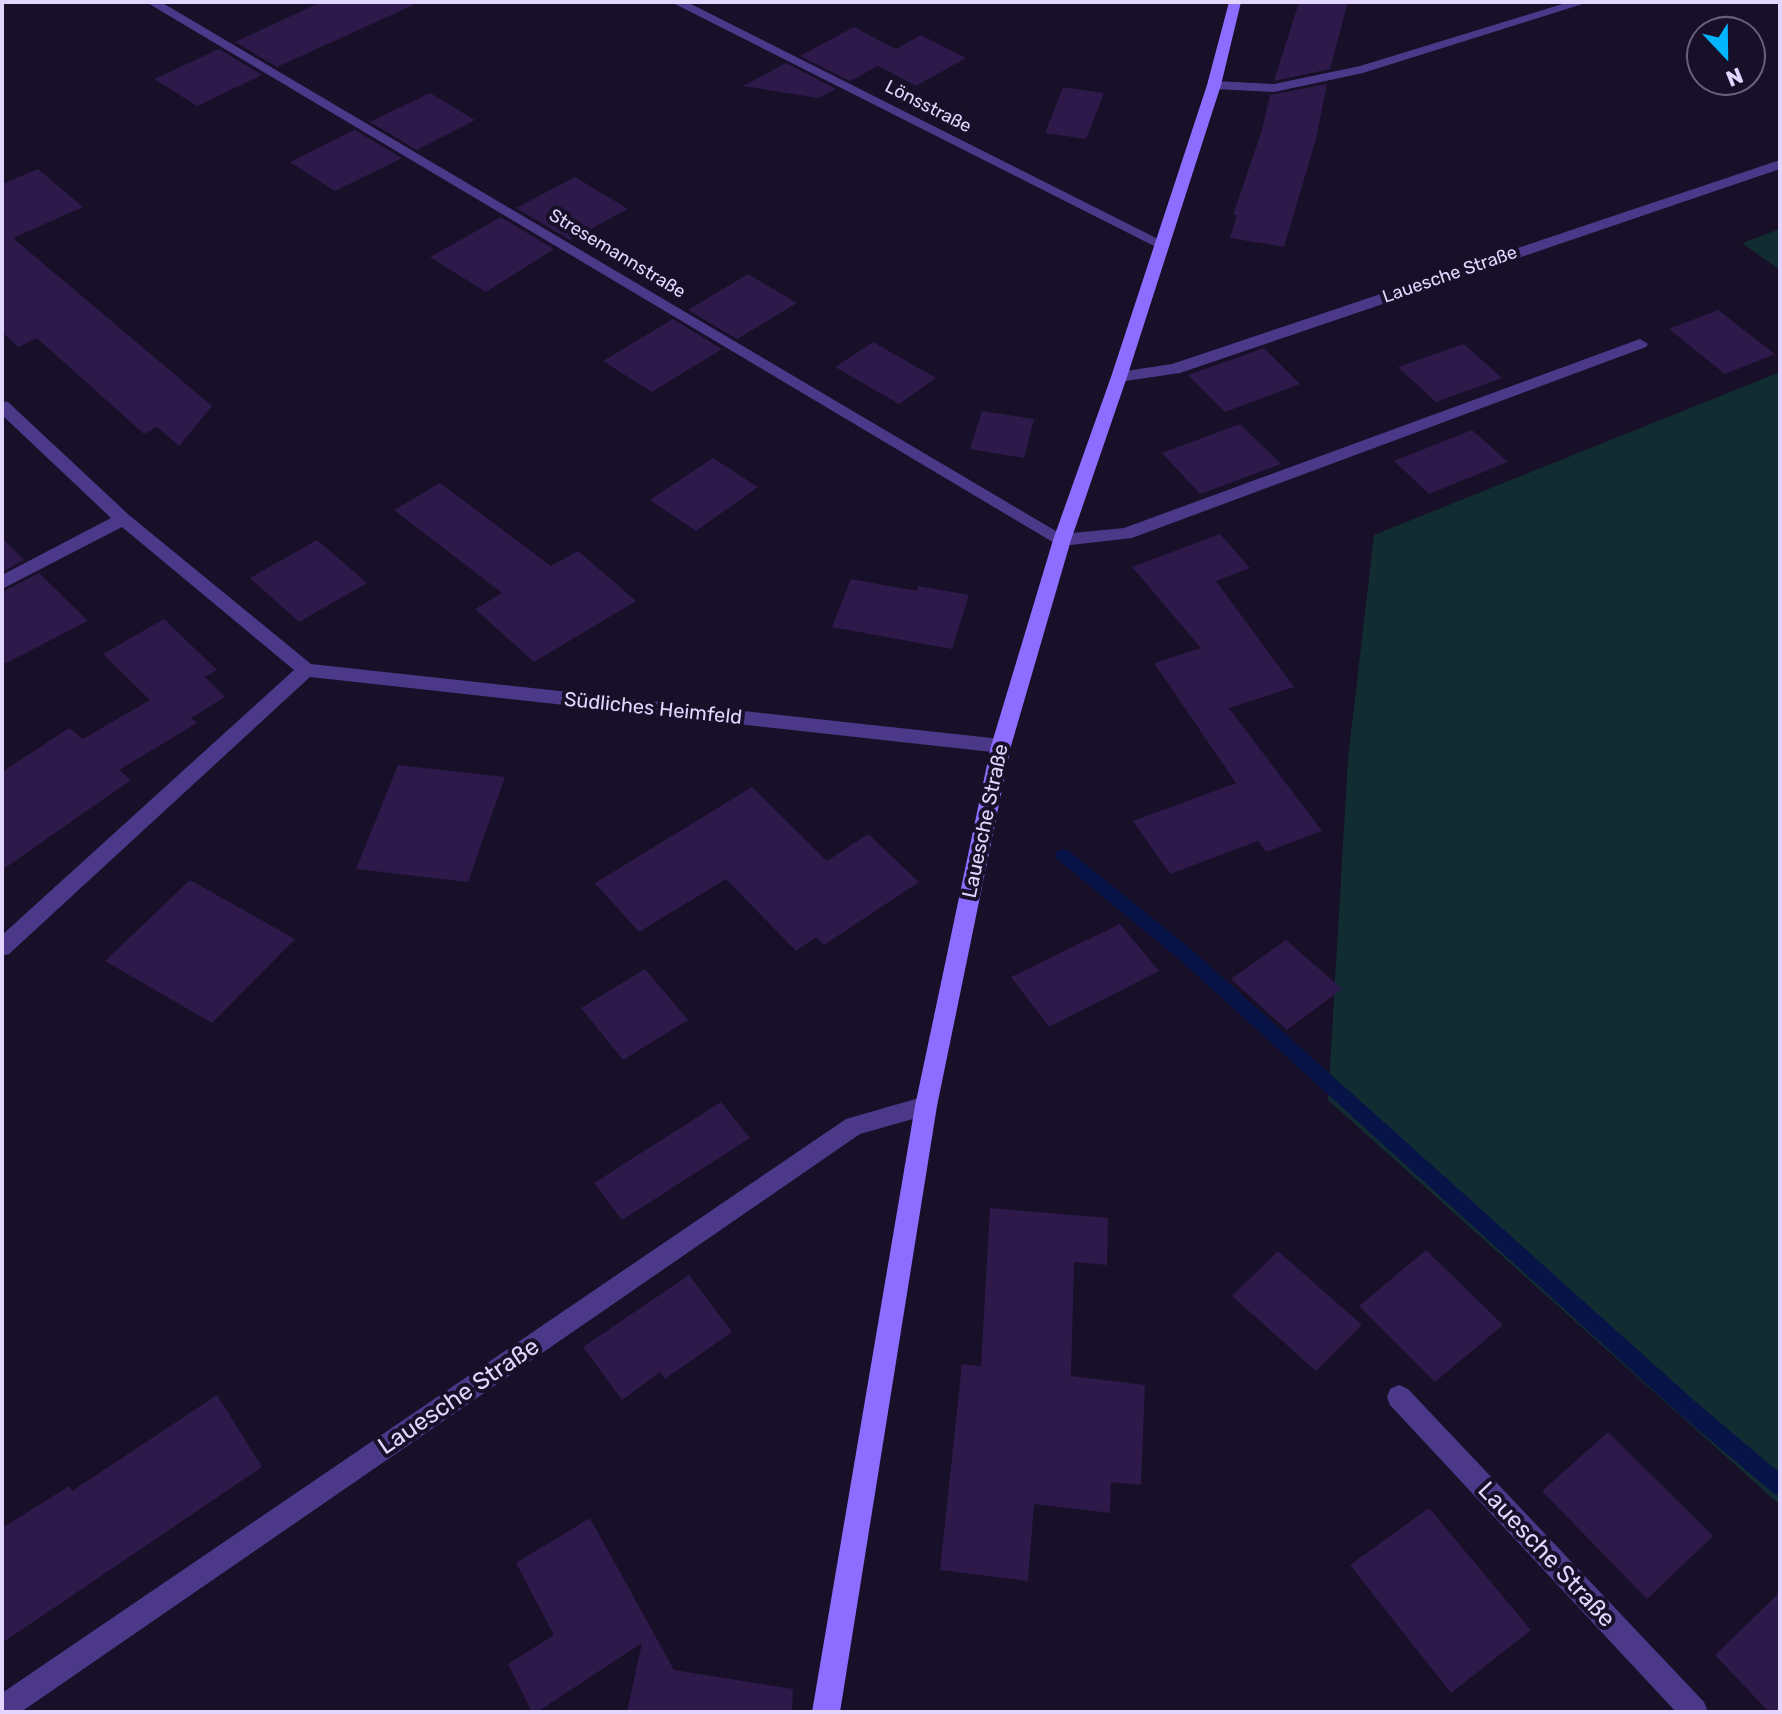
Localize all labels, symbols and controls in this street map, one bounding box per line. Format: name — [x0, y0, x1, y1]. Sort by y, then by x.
north arrow — [1686, 16, 1766, 96]
text: N — [1722, 61, 1747, 92]
street label: Lönsstraße — [881, 76, 975, 138]
street label: Stresemannstraße — [545, 205, 689, 303]
street label: Lauesche Straße — [1380, 242, 1520, 308]
street label: Südliches Heimfeld — [563, 688, 743, 730]
street label: Lauesche Straße — [958, 742, 1014, 900]
street label: Lauesche Straße — [373, 1332, 545, 1462]
street label: Lauesche Straße — [1471, 1476, 1621, 1634]

